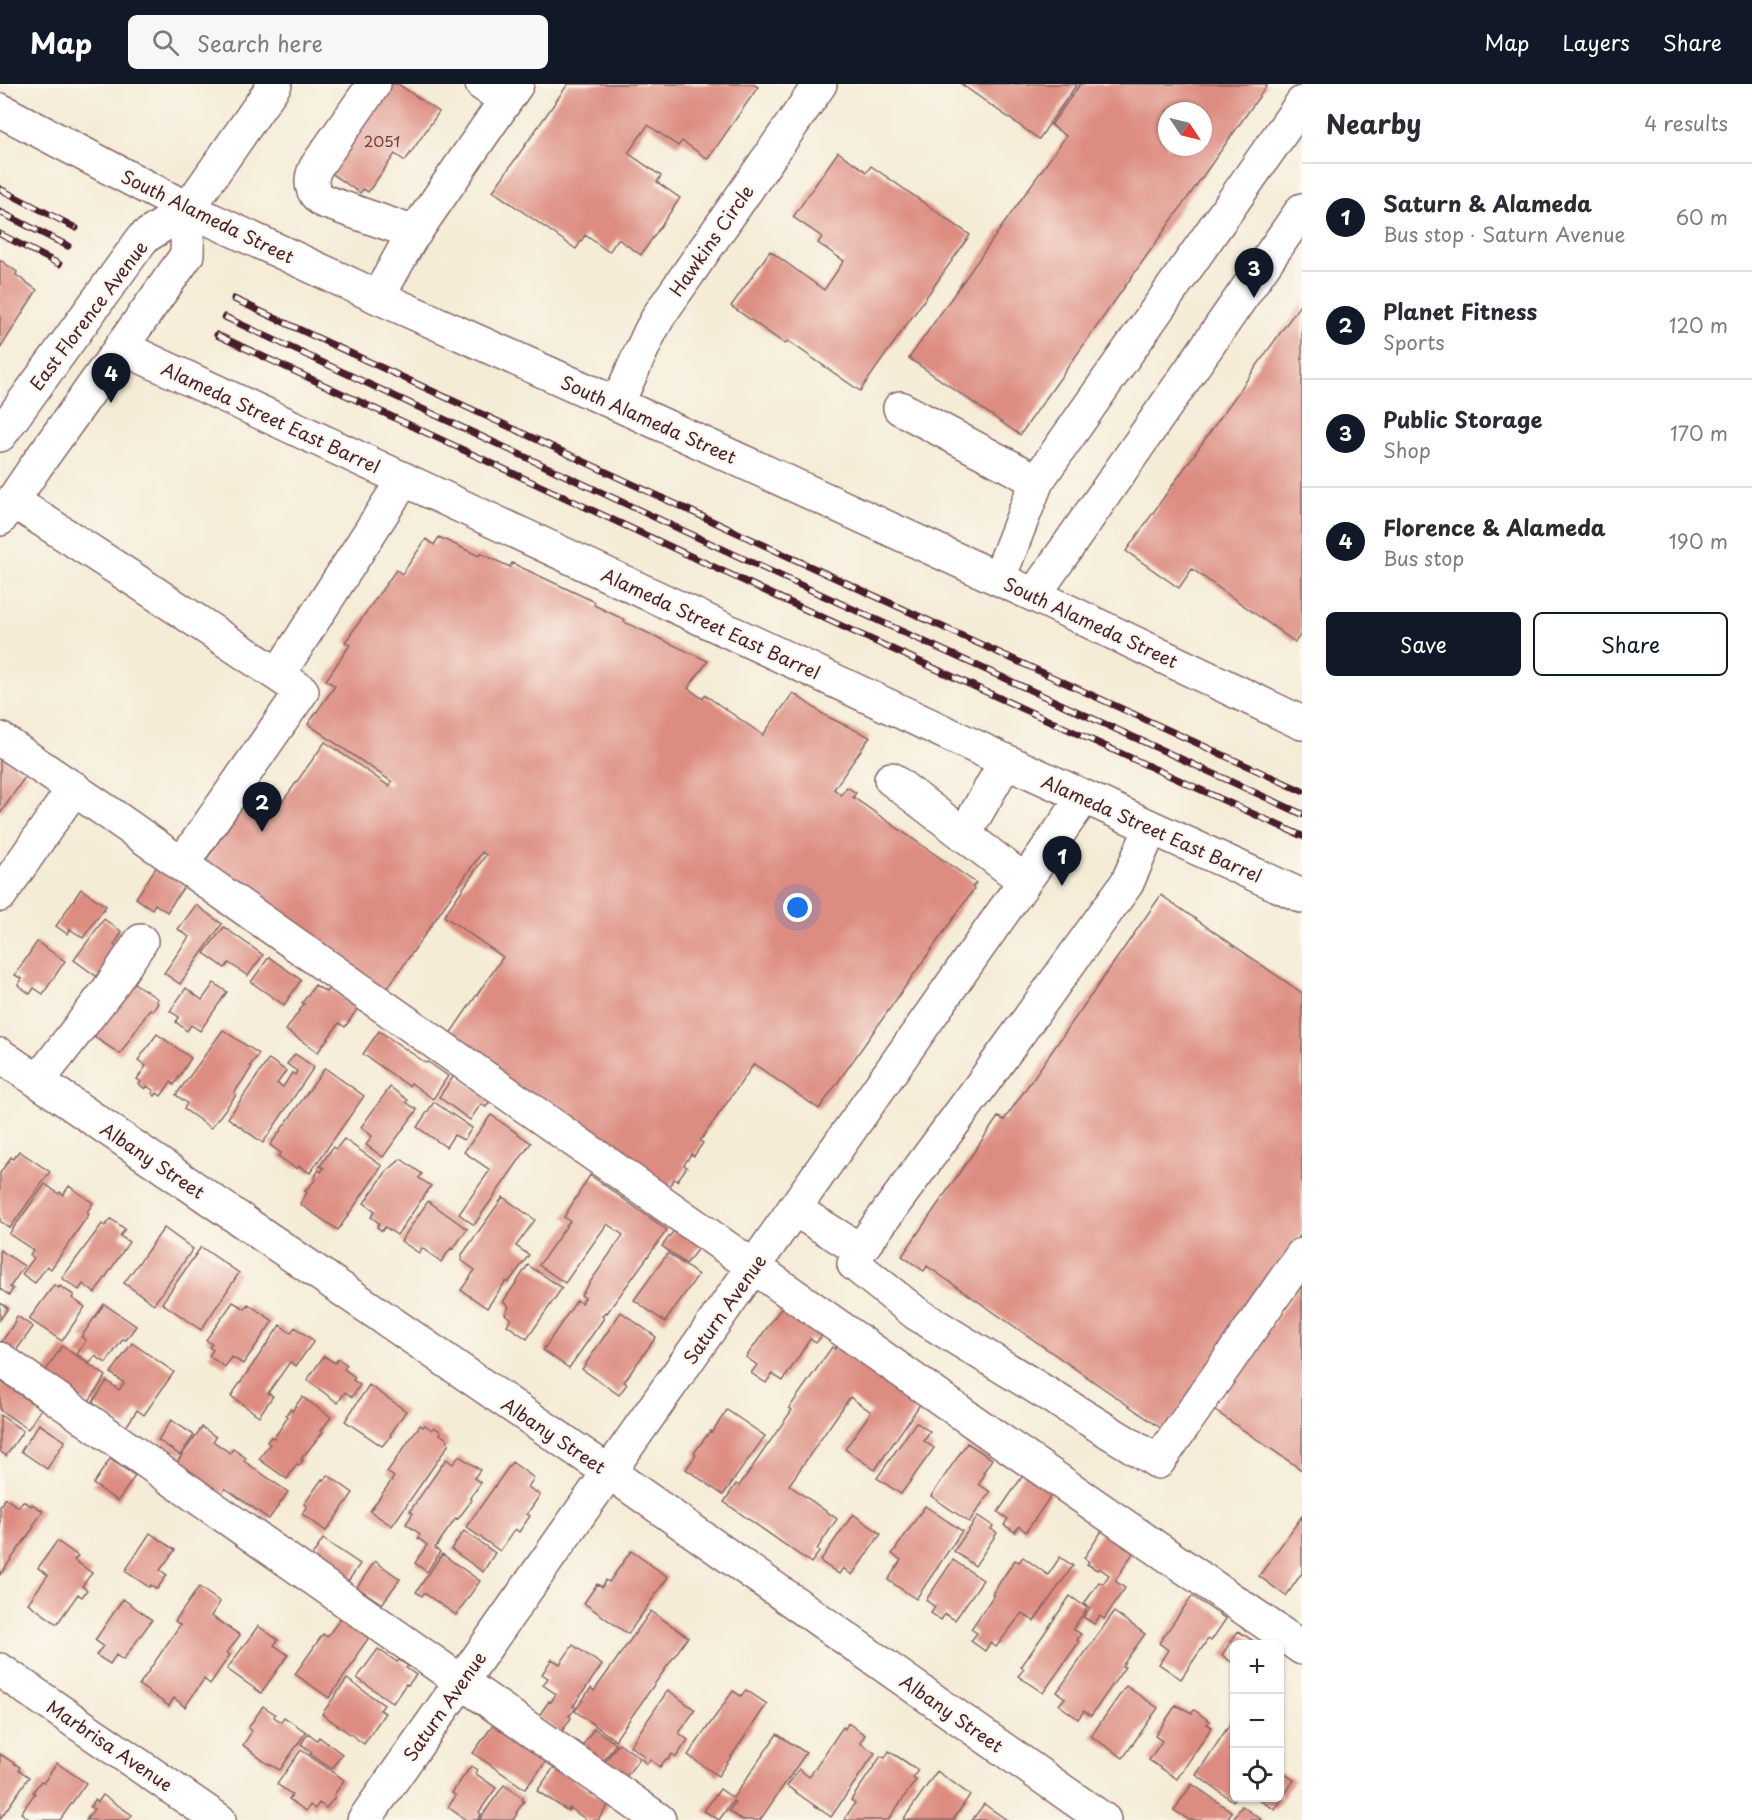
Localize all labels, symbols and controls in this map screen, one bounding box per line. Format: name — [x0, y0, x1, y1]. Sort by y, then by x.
search box — [128, 15, 548, 69]
text: Map — [30, 21, 92, 64]
icon: search — [149, 26, 182, 59]
text: Search here — [197, 26, 323, 59]
text: Map — [1485, 26, 1529, 58]
text: Layers — [1562, 26, 1630, 58]
text: Share — [1663, 26, 1722, 58]
north arrow — [1158, 102, 1212, 156]
text: Nearby — [1326, 104, 1421, 143]
text: 4 results — [1644, 108, 1728, 138]
house number: 2051 — [364, 129, 400, 152]
street label: South Alameda Street — [117, 162, 299, 270]
street label: Hawkins Circle — [662, 179, 760, 301]
text: Saturn & Alameda — [1383, 186, 1592, 219]
text: 1 — [1341, 202, 1350, 232]
text: 60 m — [1676, 202, 1728, 232]
text: Bus stop · Saturn Avenue — [1383, 219, 1625, 249]
street label: East Florence Avenue — [23, 234, 153, 396]
pin: 3 — [1234, 248, 1274, 298]
text: Planet Fitness — [1383, 294, 1537, 327]
text: 2 — [1338, 310, 1353, 340]
text: 120 m — [1669, 310, 1728, 340]
text: Sports — [1383, 327, 1445, 357]
pin: 4 — [92, 354, 130, 403]
street label: Alameda Street East Barrel — [157, 354, 385, 480]
street label: South Alameda Street — [557, 368, 741, 470]
text: Public Storage — [1383, 402, 1542, 435]
text: 3 — [1339, 418, 1352, 448]
text: 170 m — [1670, 418, 1728, 448]
text: Shop — [1383, 435, 1431, 465]
text: Florence & Alameda — [1383, 510, 1606, 543]
text: 4 — [1339, 526, 1352, 556]
text: 190 m — [1669, 526, 1728, 556]
text: Bus stop — [1383, 543, 1464, 573]
street label: Alameda Street East Barrel — [597, 560, 825, 686]
street label: South Alameda Street — [999, 570, 1183, 674]
button: Save — [1326, 612, 1521, 676]
button: Share — [1533, 612, 1728, 676]
street label: Alameda Street East Barrel — [1038, 767, 1266, 889]
pin: 2 — [242, 782, 282, 832]
pin: 1 — [1042, 836, 1082, 886]
your location — [783, 893, 812, 922]
street label: Albany Street — [95, 1115, 211, 1205]
street label: Saturn Avenue — [676, 1248, 772, 1369]
street label: Albany Street — [496, 1390, 612, 1480]
map controls — [1230, 1640, 1284, 1802]
button: + — [1230, 1640, 1284, 1694]
street label: Saturn Avenue — [396, 1645, 492, 1766]
street label: Albany Street — [895, 1667, 1009, 1759]
street label: Marbrisa Avenue — [42, 1693, 178, 1797]
button: − — [1230, 1694, 1284, 1748]
button: locate — [1230, 1748, 1284, 1802]

